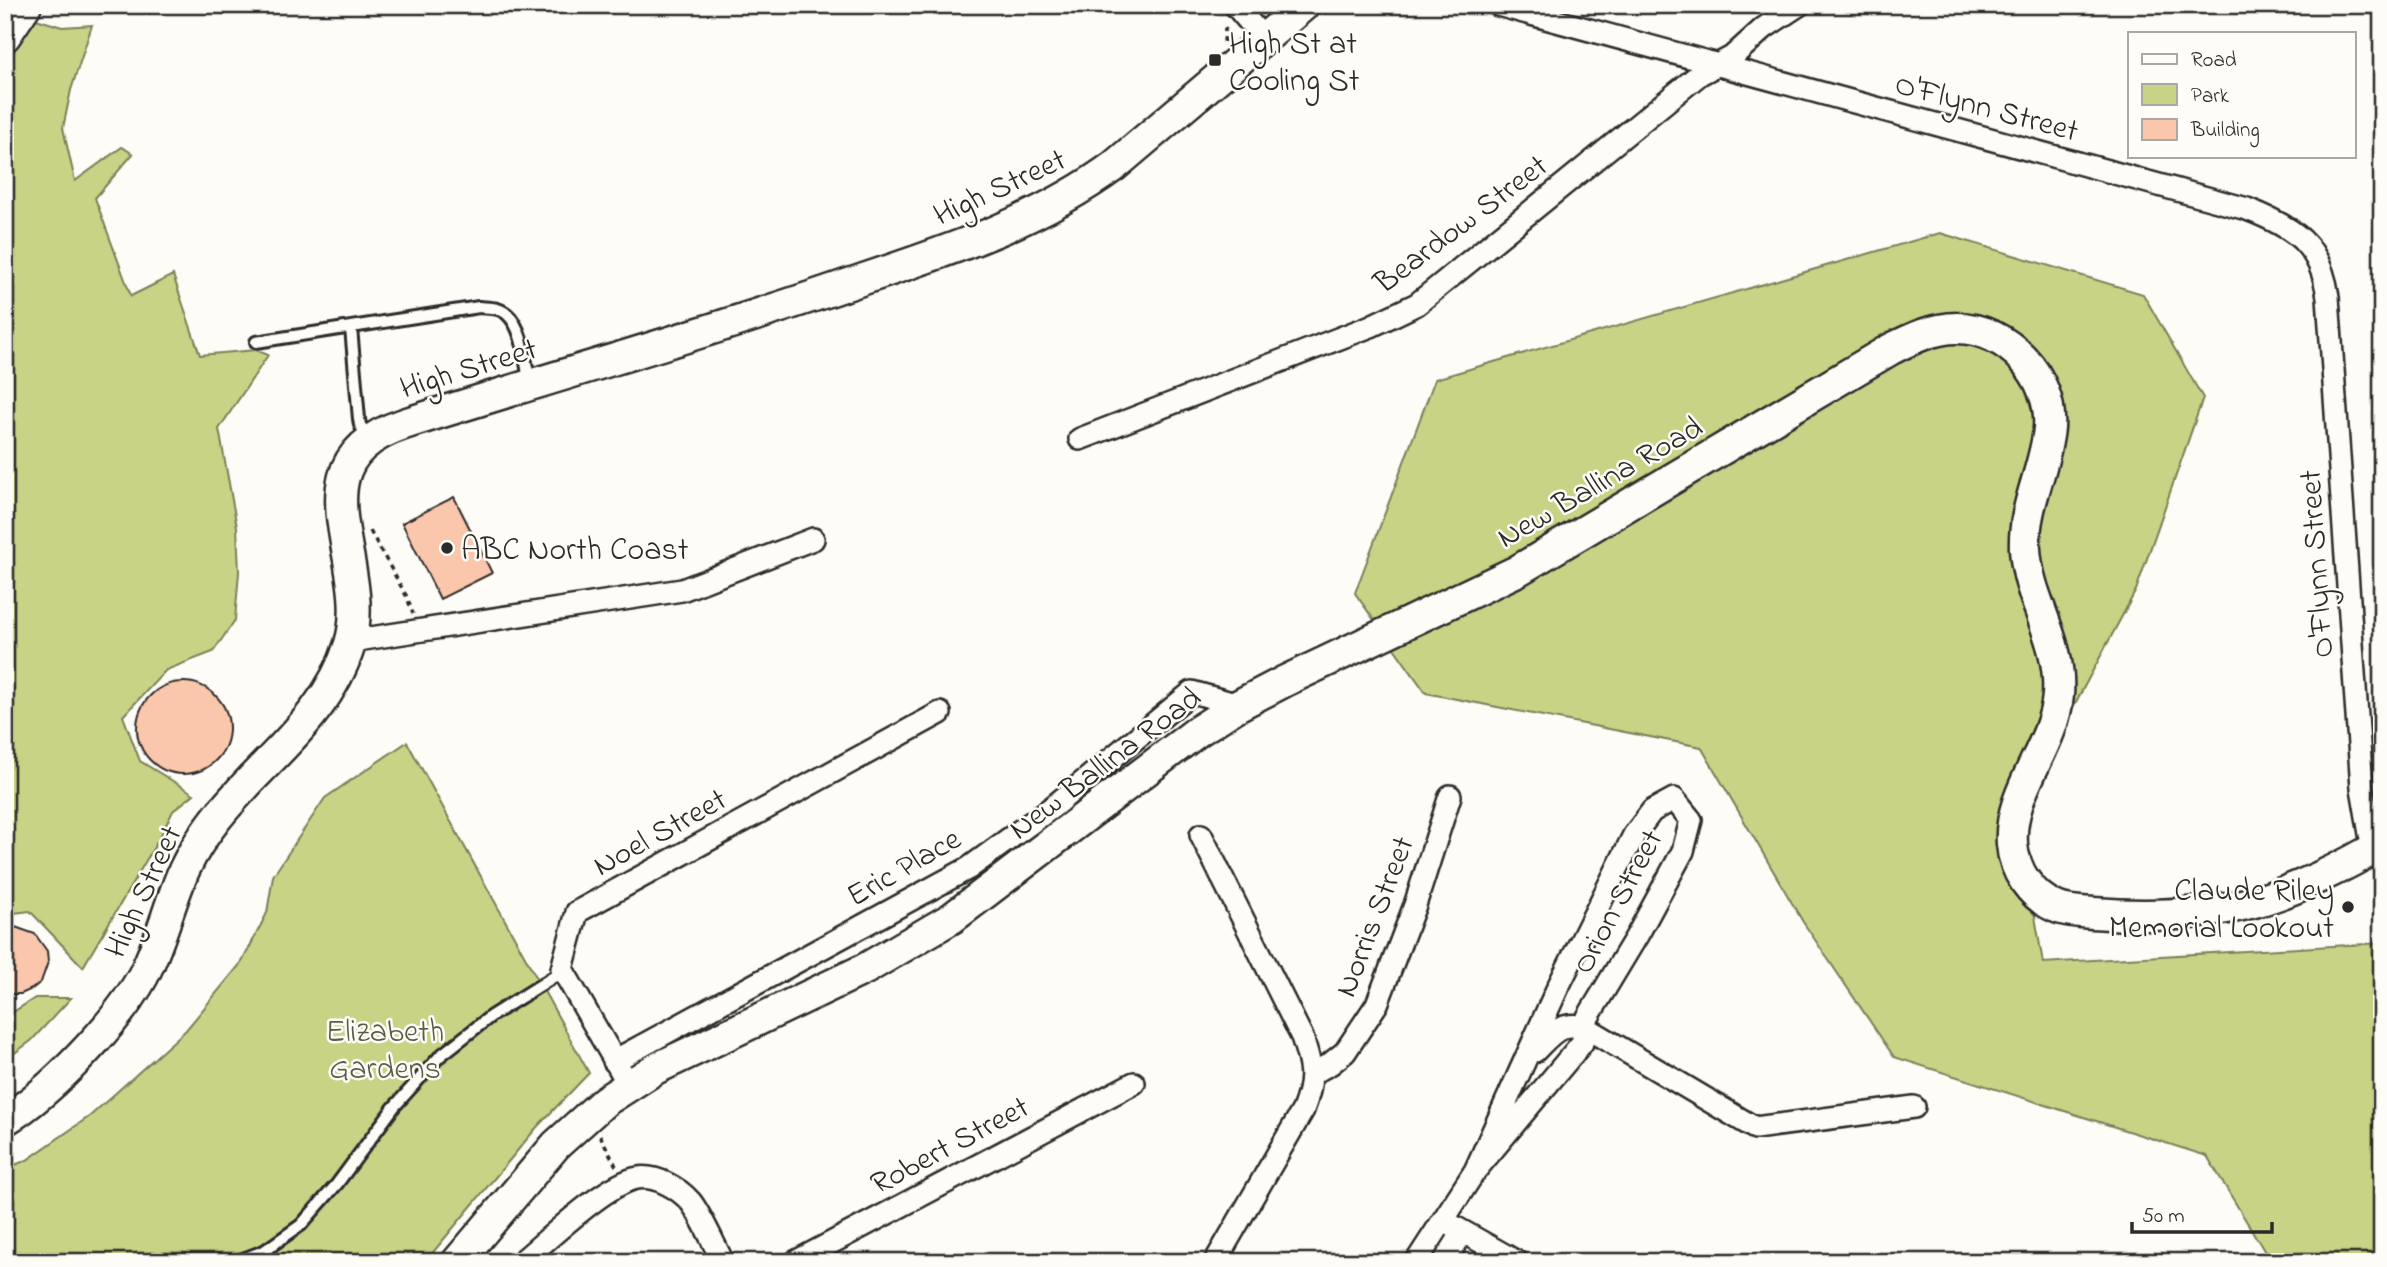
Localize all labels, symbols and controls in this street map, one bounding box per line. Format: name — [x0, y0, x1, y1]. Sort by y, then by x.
place label: High St at Cooling St — [1229, 22, 1360, 106]
legend — [2128, 32, 2356, 158]
text: Road — [2191, 46, 2237, 76]
marker: High St at Cooling St — [1207, 52, 1223, 68]
street label: O'Flynn Street — [1889, 62, 2083, 157]
text: Park — [2191, 82, 2230, 112]
text: Building — [2190, 116, 2260, 148]
street label: High Street — [927, 138, 1075, 240]
street label: Beardow Street — [1364, 144, 1559, 308]
street label: High Street — [395, 327, 544, 413]
street label: New Ballina Road — [1489, 406, 1712, 562]
street label: O'Flynn Street — [2288, 468, 2349, 659]
place label: ABC North Coast — [461, 528, 689, 575]
marker: ABC North Coast — [439, 540, 455, 556]
street label: New Ballina Road — [1000, 677, 1212, 853]
street label: Noel Street — [585, 778, 736, 890]
street label: Eric Place — [839, 817, 971, 921]
street label: High Street — [94, 818, 196, 966]
street label: Orion Street — [1561, 822, 1677, 983]
street label: Norris Street — [1324, 830, 1429, 1004]
place label: Claude Riley Memorial Lookout — [2109, 869, 2334, 953]
marker: Claude Riley Memorial Lookout — [2340, 899, 2356, 915]
park label: Elizabeth Gardens — [326, 1010, 444, 1094]
street label: Robert Street — [863, 1085, 1039, 1209]
scale bar — [2132, 1190, 2272, 1234]
text: 50 m — [2142, 1202, 2185, 1232]

